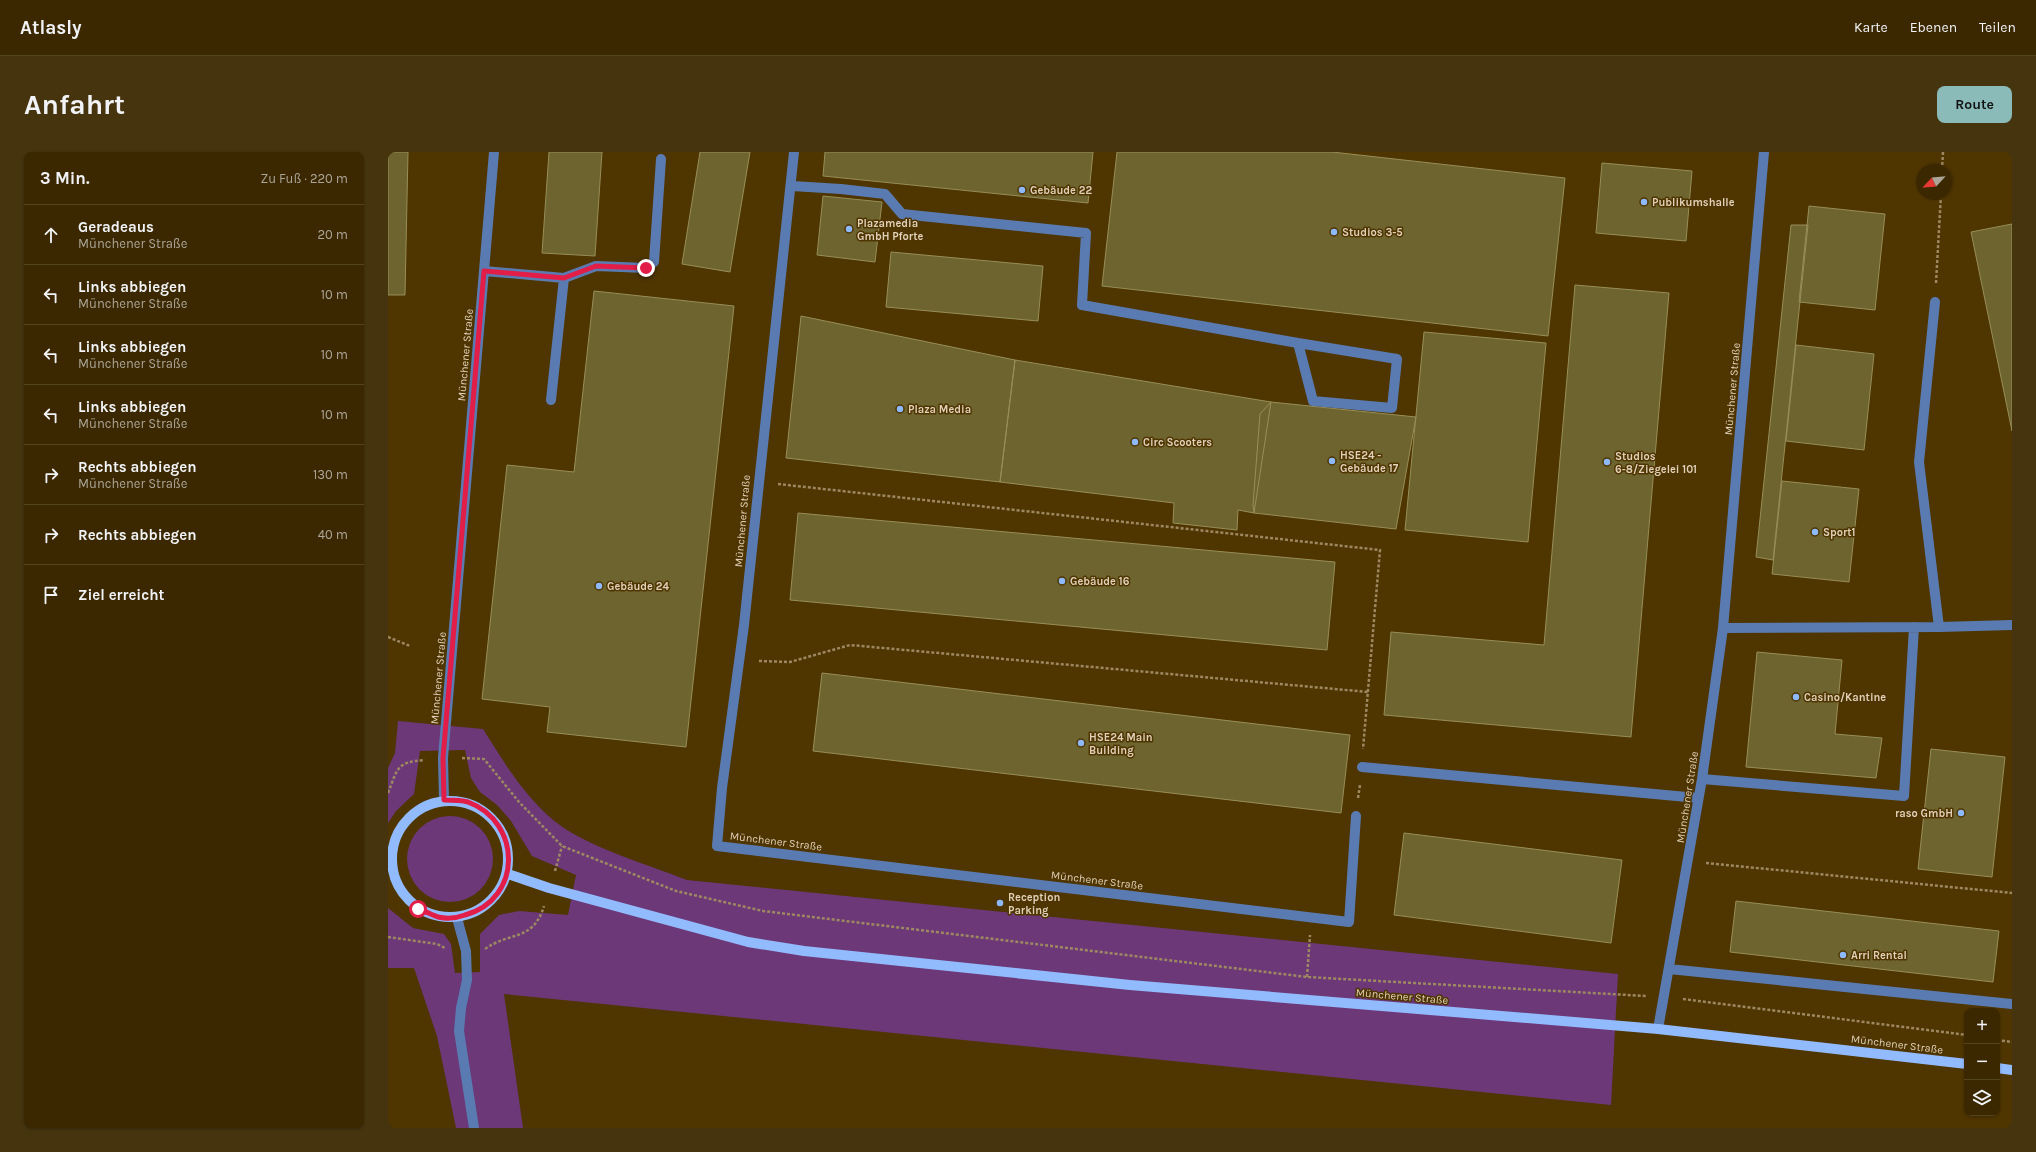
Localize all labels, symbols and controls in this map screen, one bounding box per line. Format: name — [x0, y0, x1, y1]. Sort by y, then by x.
text: Atlasly — [20, 17, 82, 39]
text: Karte — [1854, 19, 1888, 36]
text: Ebenen — [1910, 19, 1957, 36]
text: Teilen — [1979, 19, 2016, 36]
button: Route — [1937, 86, 2012, 123]
text: Anfahrt — [24, 88, 125, 121]
north arrow — [1916, 164, 1952, 200]
text: 3 Min. — [40, 168, 90, 188]
text: Zu Fuß · 220 m — [260, 171, 348, 186]
place label: Gebäude 22 — [1030, 184, 1092, 197]
marker: Gebäude 22 — [1017, 185, 1027, 195]
place label: Publikumshalle — [1652, 196, 1735, 209]
marker: Publikumshalle — [1639, 197, 1649, 207]
place label: Plazamedia GmbH Pforte — [857, 217, 923, 243]
text: Geradeaus — [78, 218, 154, 236]
icon: ahead — [40, 224, 62, 246]
marker: Plazamedia GmbH Pforte — [844, 224, 854, 234]
place label: Studios 3-5 — [1342, 226, 1403, 239]
text: 20 m — [318, 227, 348, 242]
marker: Studios 3-5 — [1329, 227, 1339, 237]
text: Münchener Straße — [78, 236, 188, 251]
route end — [637, 259, 655, 277]
text: Links abbiegen — [78, 278, 186, 296]
icon: left — [40, 284, 62, 306]
text: 10 m — [321, 287, 348, 302]
text: Münchener Straße — [78, 296, 188, 311]
street label: Münchener Straße — [455, 308, 476, 402]
text: Links abbiegen — [78, 338, 186, 356]
street label: Münchener Straße — [1722, 342, 1743, 436]
icon: left — [40, 344, 62, 366]
text: 10 m — [321, 347, 348, 362]
text: Münchener Straße — [78, 356, 188, 371]
text: Links abbiegen — [78, 398, 186, 416]
place label: Plaza Media — [908, 403, 971, 416]
icon: left — [40, 404, 62, 426]
marker: Plaza Media — [895, 404, 905, 414]
text: 10 m — [321, 407, 348, 422]
text: Münchener Straße — [78, 416, 188, 431]
place label: Circ Scooters — [1143, 436, 1212, 449]
marker: Circ Scooters — [1130, 437, 1140, 447]
place label: HSE24 - Gebäude 17 — [1340, 449, 1399, 475]
place label: Studios 6-8/Ziegelei 101 — [1615, 450, 1697, 476]
marker: HSE24 - Gebäude 17 — [1327, 456, 1337, 466]
marker: Studios 6-8/Ziegelei 101 — [1602, 457, 1612, 467]
text: Rechts abbiegen — [78, 458, 197, 476]
icon: right — [40, 464, 62, 486]
text: 130 m — [313, 467, 348, 482]
street label: Münchener Straße — [732, 474, 753, 568]
text: Münchener Straße — [78, 476, 188, 491]
icon: right — [40, 524, 62, 546]
text: Rechts abbiegen — [78, 526, 197, 544]
place label: Sport1 — [1823, 526, 1856, 539]
text: 40 m — [318, 527, 348, 542]
marker: Sport1 — [1810, 527, 1820, 537]
place label: Gebäude 16 — [1070, 575, 1130, 588]
marker: Gebäude 16 — [1057, 576, 1067, 586]
place label: Gebäude 24 — [607, 580, 669, 593]
marker: Gebäude 24 — [594, 581, 604, 591]
icon: arrive — [40, 584, 62, 606]
text: Ziel erreicht — [78, 586, 164, 604]
street label: Münchener Straße — [428, 631, 449, 725]
place label: Casino/Kantine — [1804, 691, 1886, 704]
marker: Casino/Kantine — [1791, 692, 1801, 702]
place label: HSE24 Main Building — [1089, 731, 1153, 757]
marker: HSE24 Main Building — [1076, 738, 1086, 748]
street label: Münchener Straße — [1674, 750, 1701, 844]
place label: raso GmbH — [1895, 807, 1953, 820]
marker: raso GmbH — [1956, 808, 1966, 818]
street label: Münchener Straße — [729, 829, 823, 854]
street label: Münchener Straße — [1050, 868, 1144, 893]
place label: Reception Parking — [1008, 891, 1060, 917]
marker: Reception Parking — [995, 898, 1005, 908]
route start — [409, 900, 427, 918]
place label: Arri Rental — [1851, 949, 1907, 962]
marker: Arri Rental — [1838, 950, 1848, 960]
street label: Münchener Straße — [1355, 986, 1449, 1007]
map controls — [1964, 1008, 2000, 1116]
button: + — [1964, 1008, 2000, 1044]
street label: Münchener Straße — [1850, 1032, 1944, 1057]
button: − — [1964, 1044, 2000, 1080]
button: layers — [1964, 1080, 2000, 1116]

